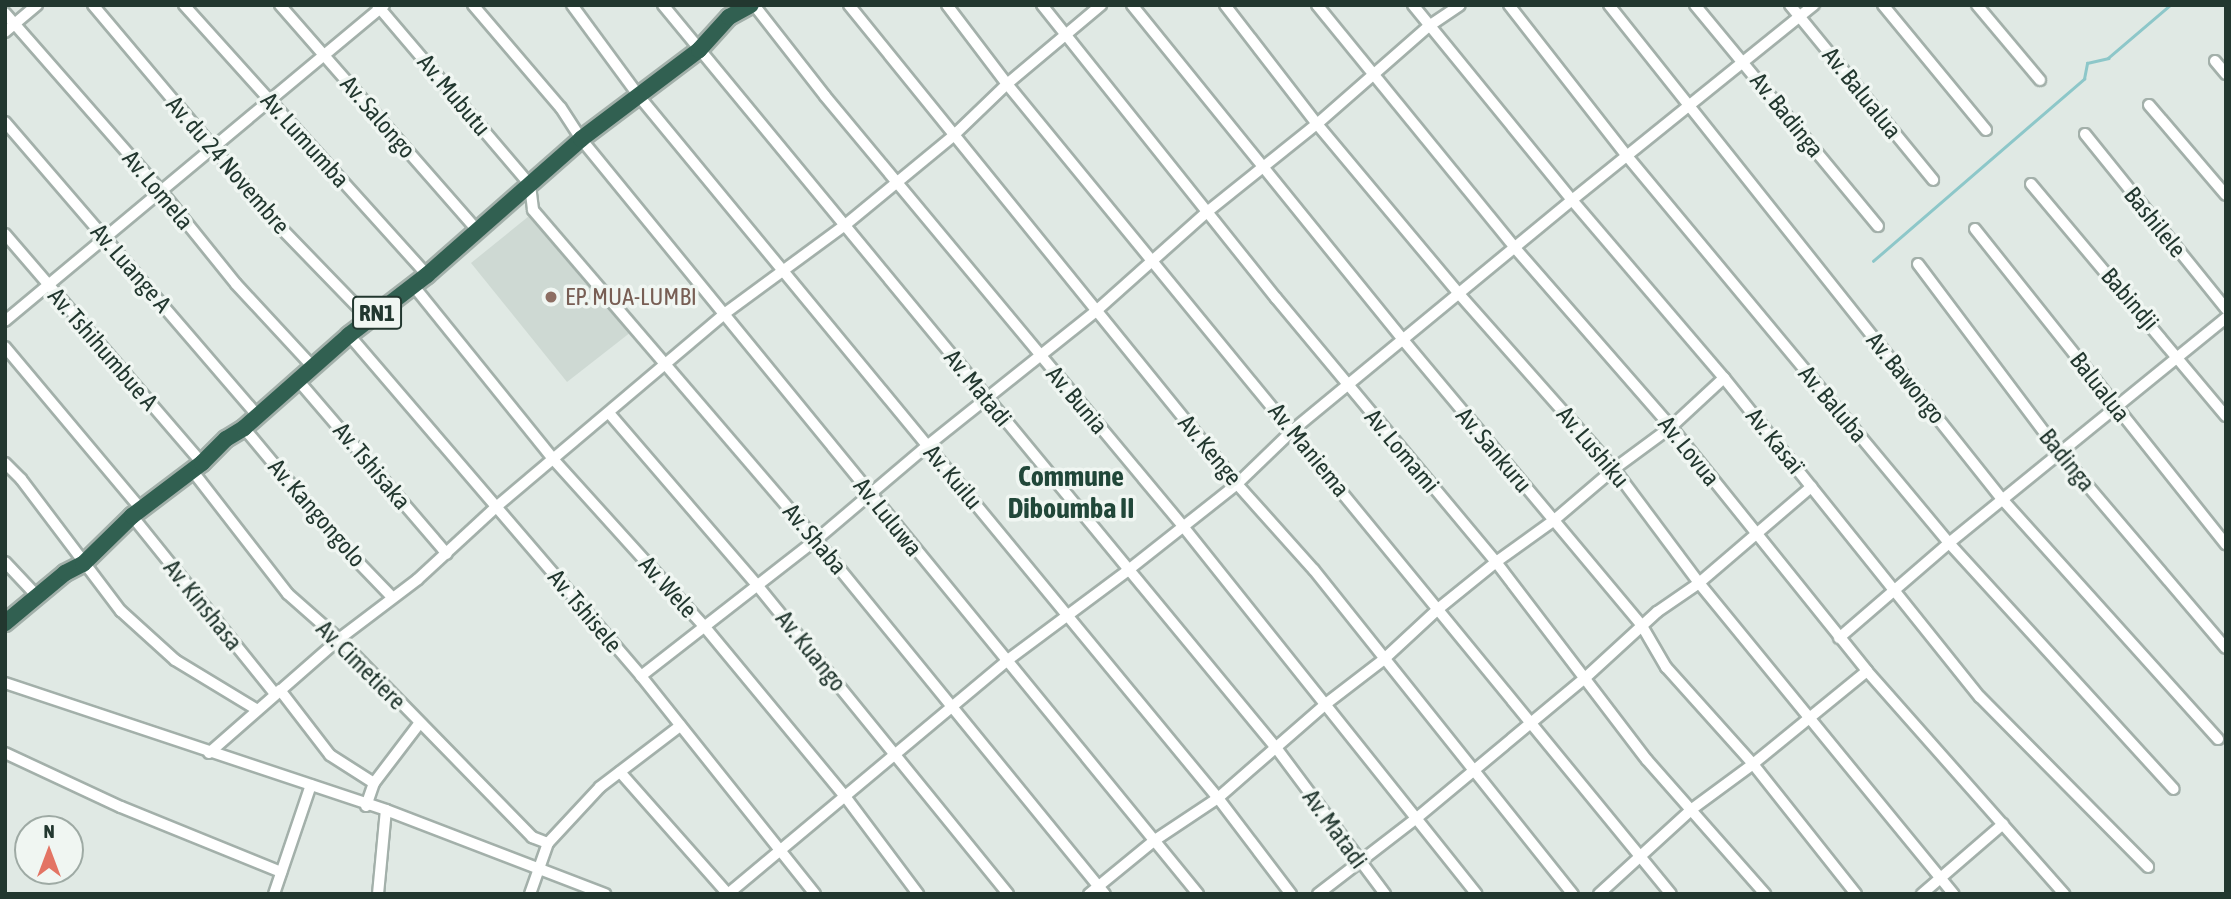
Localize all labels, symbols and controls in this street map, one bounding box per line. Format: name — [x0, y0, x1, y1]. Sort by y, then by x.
street label: Av. Balualua — [1816, 41, 1908, 145]
street label: Av. Mubutu — [412, 48, 496, 142]
street label: Av. Badinga — [1744, 67, 1830, 163]
street label: Av. Salongo — [334, 70, 422, 164]
street label: Av. Lumumba — [255, 86, 355, 194]
street label: Av. du 24 Novembre — [160, 90, 296, 240]
street label: Av. Lomela — [117, 144, 199, 236]
street label: Bashilele — [2118, 181, 2192, 263]
street label: Av. Luange A — [85, 218, 177, 318]
street label: Babindji — [2095, 262, 2165, 336]
street label: Av. Tshihumbue A — [42, 282, 164, 416]
place label: EP. MUA-LUMBI — [565, 283, 697, 311]
marker: EP. MUA-LUMBI — [543, 289, 559, 305]
road number: RN1 — [351, 294, 403, 332]
street label: Av. Bawongo — [1860, 327, 1952, 429]
street label: Av. Matadi — [938, 344, 1018, 432]
street label: Balualua — [2064, 346, 2136, 428]
street label: Av. Bunia — [1040, 360, 1114, 440]
street label: Av. Baluba — [1793, 360, 1873, 448]
street label: Av. Maniema — [1262, 397, 1356, 503]
street label: Av. Lushiku — [1551, 401, 1635, 493]
street label: Av. Sankuru — [1450, 402, 1538, 498]
street label: Av. Kasaï — [1740, 402, 1810, 480]
street label: Av. Lomami — [1359, 403, 1445, 499]
street label: Av. Kenge — [1172, 409, 1248, 491]
street label: Av. Lovua — [1652, 410, 1726, 492]
street label: Av. Tshisaka — [327, 417, 417, 515]
street label: Badinga — [2033, 423, 2101, 497]
street label: Av. Kuilu — [918, 439, 988, 515]
street label: Av. Kangongolo — [262, 453, 372, 573]
district label: Commune Diboumba II — [1008, 459, 1134, 525]
street label: Av. Luluwa — [848, 472, 928, 562]
street label: Av. Shaba — [777, 498, 853, 580]
street label: Av. Wele — [633, 550, 703, 624]
street label: Av. Kinshasa — [158, 554, 248, 656]
street label: Av. Tshisele — [542, 564, 628, 658]
street label: Av. Kuango — [770, 605, 852, 697]
street label: Av. Cimetiere — [310, 614, 412, 716]
street label: Av. Matadi — [1297, 784, 1373, 874]
north arrow — [14, 815, 84, 885]
text: N — [43, 820, 55, 842]

